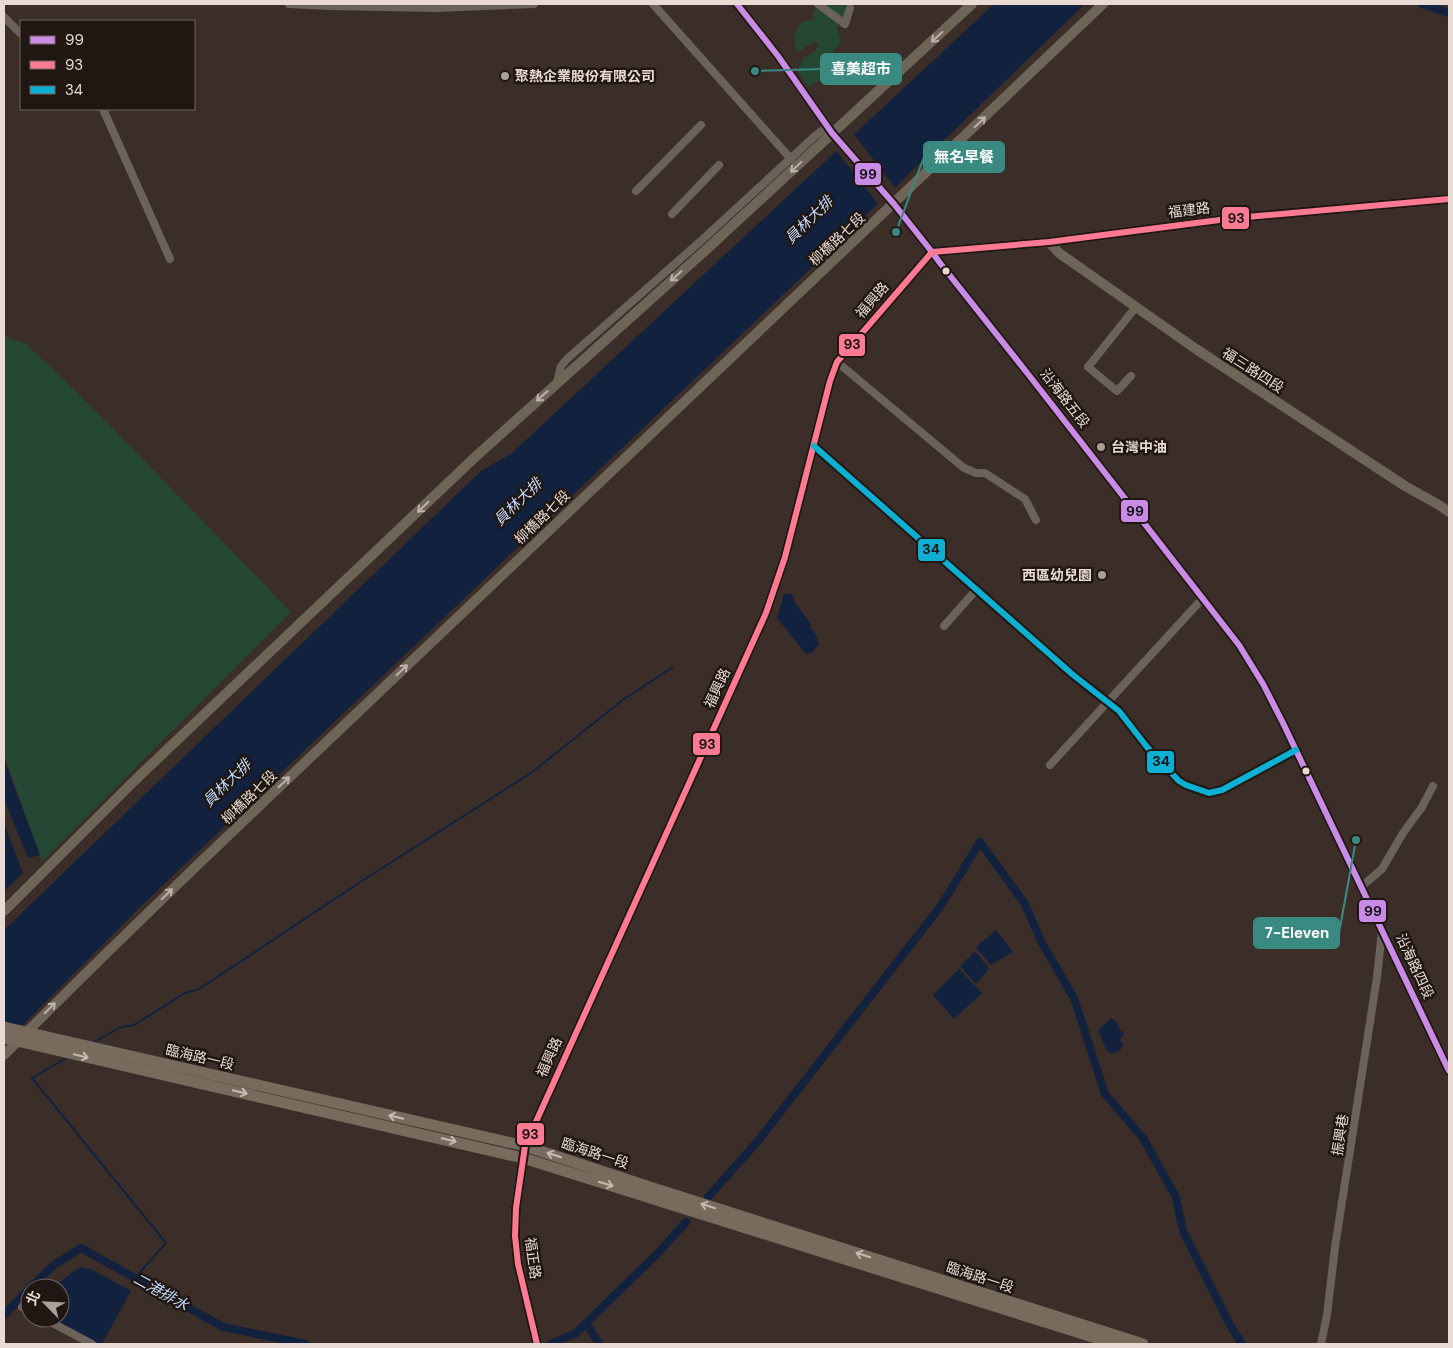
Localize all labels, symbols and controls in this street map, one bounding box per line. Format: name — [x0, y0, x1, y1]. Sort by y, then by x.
legend — [20, 20, 195, 110]
text: 99 — [65, 30, 84, 50]
one-way arrow — [930, 31, 943, 43]
callout: 喜美超市 — [821, 54, 901, 84]
text: 93 — [65, 55, 83, 75]
text: 喜美超市 — [831, 59, 891, 79]
place label: 聚熱企業股份有限公司 — [515, 67, 655, 85]
marker: 聚熱企業股份有限公司 — [499, 70, 511, 82]
text: 34 — [65, 80, 83, 100]
one-way arrow — [974, 116, 986, 128]
callout: 無名早餐 — [924, 142, 1004, 172]
text: 無名早餐 — [934, 147, 994, 167]
one-way arrow — [790, 161, 803, 172]
line badge: 99 — [854, 162, 882, 186]
text: 99 — [859, 165, 877, 183]
water label: 員林大排 — [780, 191, 839, 248]
street label: 福建路 — [1167, 199, 1211, 221]
line badge: 93 — [1221, 206, 1250, 230]
street label: 柳橋路七段 — [805, 209, 869, 269]
text: 93 — [1227, 209, 1245, 227]
unlabelled marker — [941, 266, 951, 276]
one-way arrow — [670, 270, 683, 282]
street label: 福興路 — [851, 278, 893, 322]
line badge: 93 — [838, 333, 866, 357]
text: 93 — [843, 335, 861, 353]
street label: 福三路四段 — [1219, 343, 1287, 397]
street label: 沿海路五段 — [1036, 365, 1094, 431]
one-way arrow — [536, 390, 549, 402]
place label: 台灣中油 — [1111, 438, 1167, 456]
marker: 台灣中油 — [1095, 441, 1107, 453]
water label: 員林大排 — [489, 473, 548, 530]
street label: 柳橋路七段 — [511, 486, 573, 548]
line badge: 99 — [1120, 499, 1149, 523]
one-way arrow — [417, 501, 430, 513]
text: 99 — [1126, 502, 1144, 520]
line badge: 34 — [917, 538, 946, 562]
text: 34 — [922, 540, 940, 558]
place label: 西區幼兒園 — [1022, 566, 1092, 584]
marker: 西區幼兒園 — [1096, 569, 1108, 581]
one-way arrow — [395, 664, 408, 676]
street label: 福興路 — [700, 665, 734, 711]
line badge: 93 — [692, 732, 721, 756]
text: 93 — [698, 735, 716, 753]
line badge: 34 — [1146, 750, 1175, 774]
text: 34 — [1152, 752, 1170, 770]
water label: 員林大排 — [198, 754, 257, 811]
street label: 柳橋路七段 — [218, 766, 280, 828]
unlabelled marker — [1301, 766, 1311, 776]
one-way arrow — [278, 776, 291, 788]
one-way arrow — [160, 888, 173, 900]
line badge: 99 — [1358, 899, 1387, 923]
text: 99 — [1364, 902, 1382, 920]
callout: 7-Eleven — [1254, 918, 1339, 948]
text: 7-Eleven — [1265, 923, 1329, 943]
street label: 沿海路四段 — [1392, 930, 1438, 1002]
one-way arrow — [44, 1002, 56, 1014]
street label: 福興路 — [532, 1034, 566, 1080]
street label: 臨海路一段 — [164, 1040, 236, 1074]
one-way arrow — [73, 1052, 89, 1061]
one-way arrow — [231, 1088, 247, 1097]
one-way arrow — [389, 1112, 405, 1121]
street label: 振興巷 — [1328, 1113, 1352, 1157]
line badge: 93 — [516, 1122, 545, 1146]
text: 93 — [521, 1125, 539, 1143]
street label: 臨海路一段 — [559, 1134, 631, 1172]
one-way arrow — [441, 1136, 457, 1145]
one-way arrow — [546, 1150, 562, 1160]
one-way arrow — [597, 1179, 613, 1189]
one-way arrow — [701, 1201, 717, 1210]
street label: 福正路 — [521, 1236, 545, 1280]
one-way arrow — [855, 1250, 871, 1260]
street label: 臨海路一段 — [944, 1258, 1016, 1296]
water label: 二港排水 — [130, 1269, 193, 1316]
north arrow — [20, 1278, 70, 1328]
text: 北 — [22, 1288, 44, 1308]

